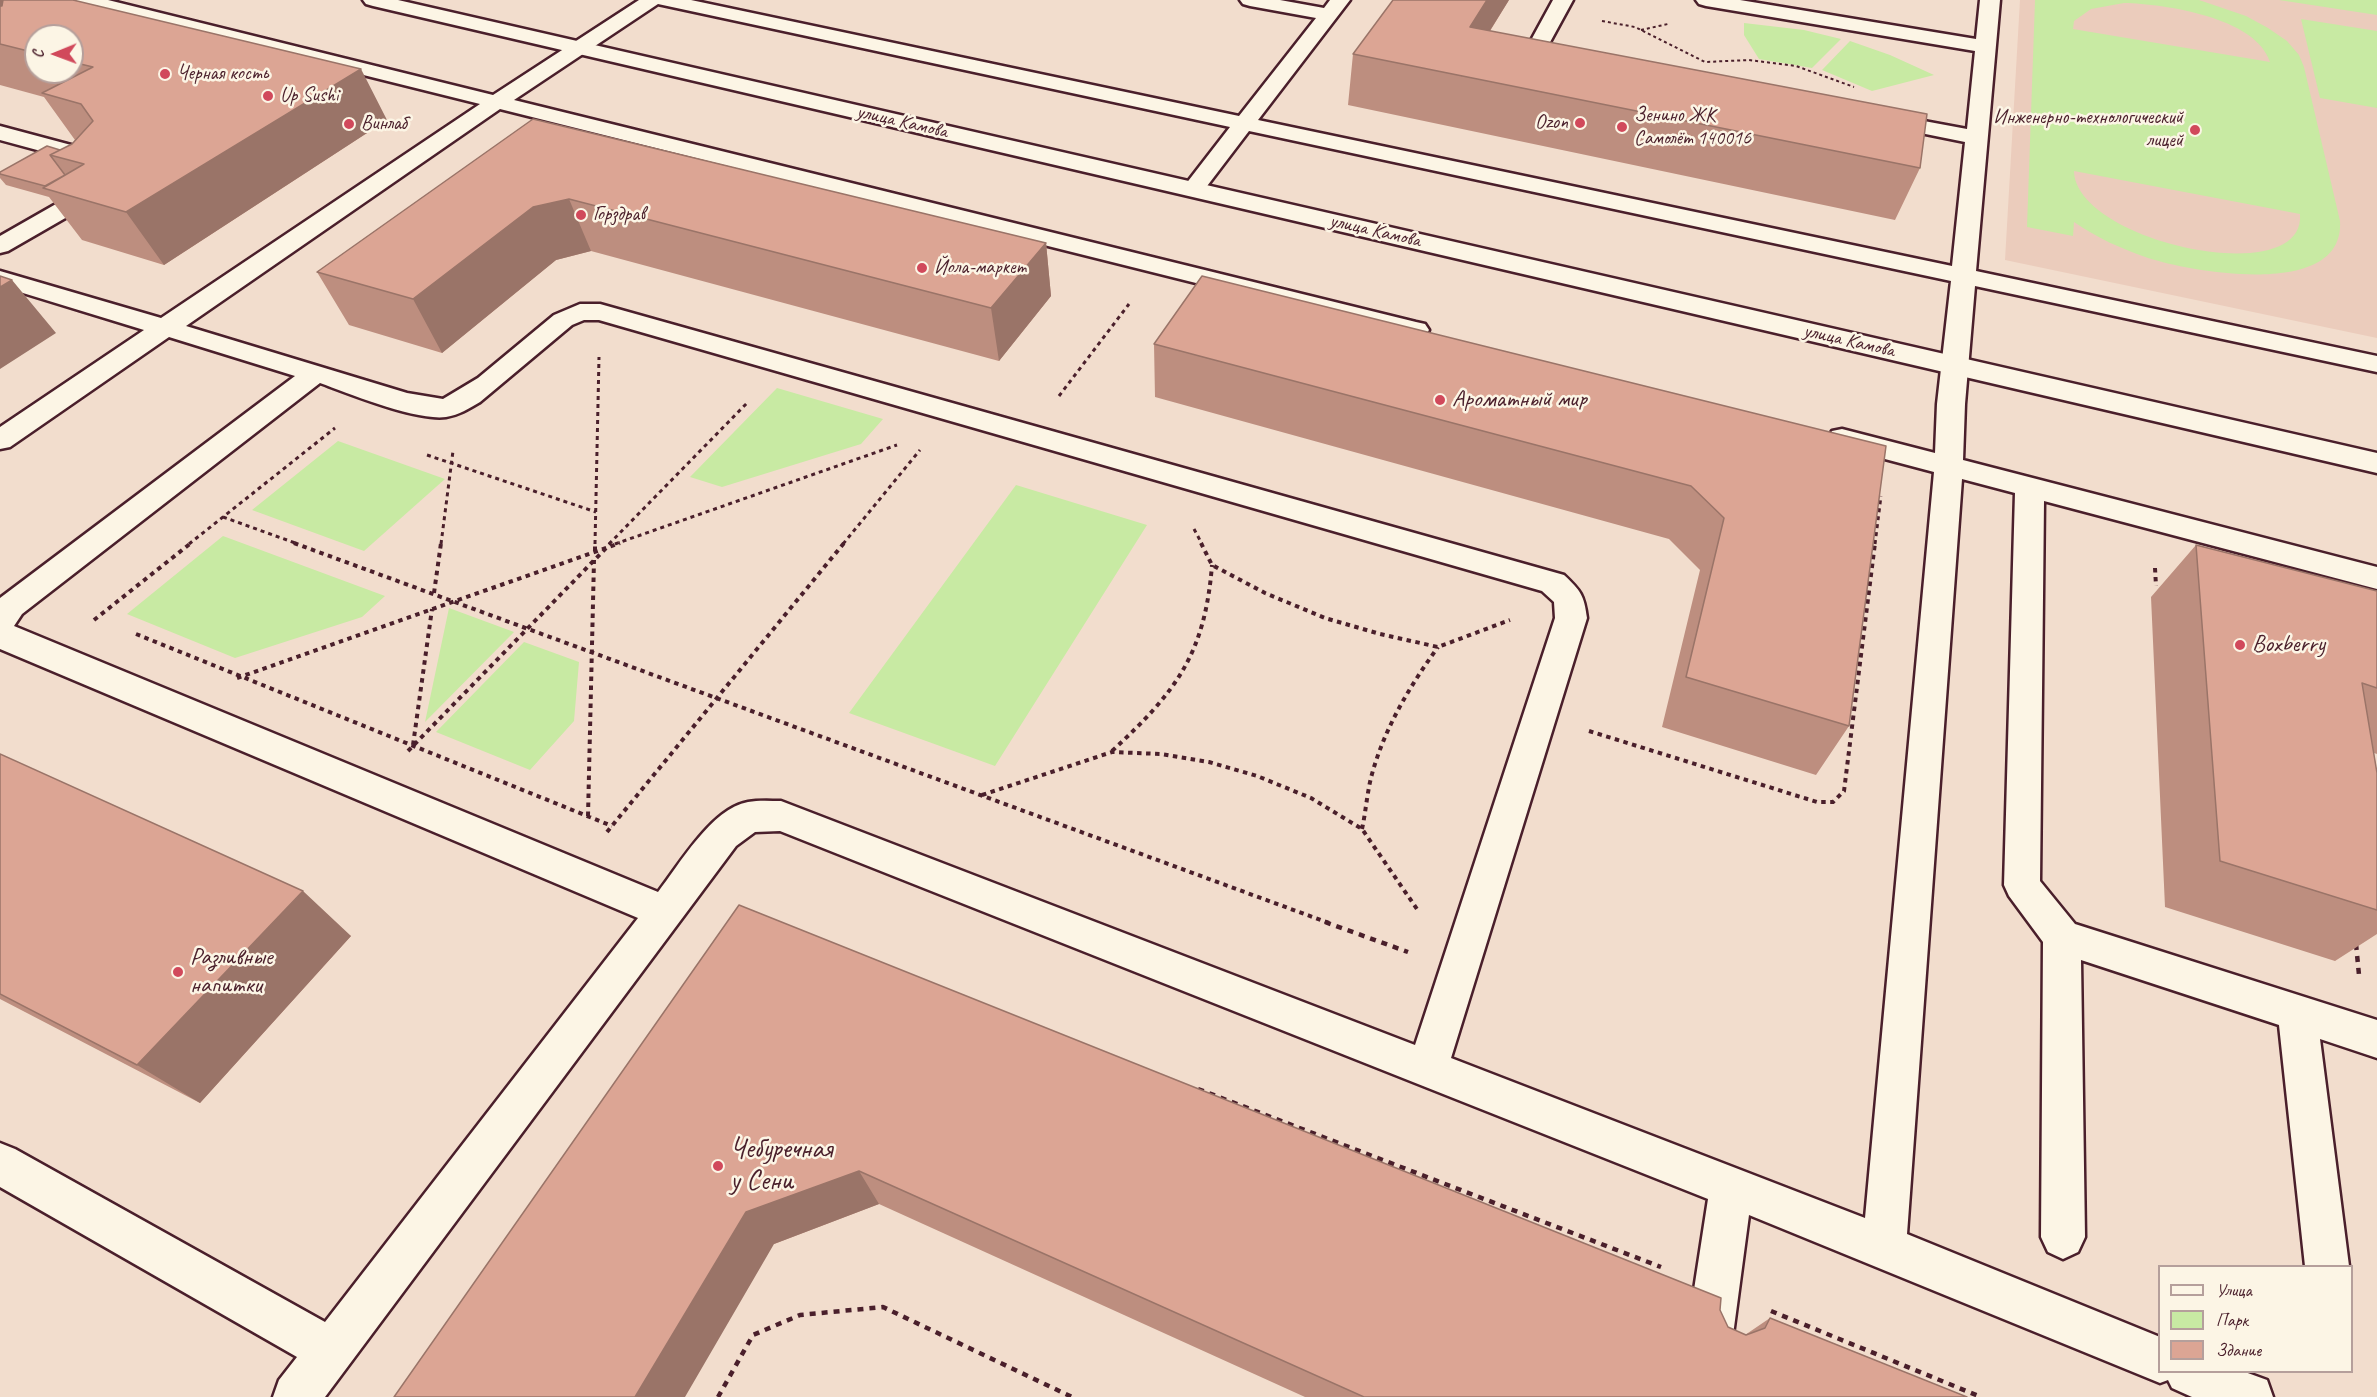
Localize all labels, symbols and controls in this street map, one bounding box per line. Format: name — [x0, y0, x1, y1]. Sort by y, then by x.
north arrow — [24, 24, 84, 84]
text: С — [28, 50, 48, 58]
place label: Черная кость — [177, 62, 268, 86]
marker: Черная кость — [158, 67, 172, 81]
place label: Up Sushi — [280, 84, 339, 108]
marker: Up Sushi — [261, 89, 275, 103]
street label: улица Камова — [854, 100, 950, 144]
place label: Зенино ЖК Самолёт 140016 — [1634, 104, 1751, 151]
place label: Инженерно-технологический лицей — [1993, 106, 2183, 153]
place label: Ozon — [1535, 111, 1568, 135]
place label: Винлаб — [361, 112, 407, 136]
marker: Ozon — [1573, 116, 1587, 130]
marker: Винлаб — [342, 117, 356, 131]
marker: Зенино ЖК Самолёт 140016 — [1615, 120, 1629, 134]
marker: Инженерно-технологический лицей — [2188, 123, 2202, 137]
place label: Горздрав — [593, 203, 645, 227]
marker: Горздрав — [574, 208, 588, 222]
street label: улица Камова — [1327, 209, 1423, 253]
place label: Йола-маркет — [934, 256, 1026, 280]
marker: Йола-маркет — [915, 261, 929, 275]
street label: улица Камова — [1801, 319, 1897, 363]
place label: Ароматный мир — [1452, 386, 1587, 414]
marker: Ароматный мир — [1433, 393, 1447, 407]
place label: Boxberry — [2252, 631, 2325, 659]
marker: Boxberry — [2233, 638, 2247, 652]
place label: Разливные напитки — [190, 944, 273, 1000]
marker: Разливные напитки — [171, 965, 185, 979]
place label: Чебуречная у Сени — [730, 1133, 832, 1199]
marker: Чебуречная у Сени — [711, 1159, 725, 1173]
legend — [2158, 1265, 2353, 1373]
text: Улица — [2216, 1279, 2252, 1301]
text: Парк — [2216, 1309, 2248, 1331]
text: Здание — [2216, 1339, 2261, 1361]

